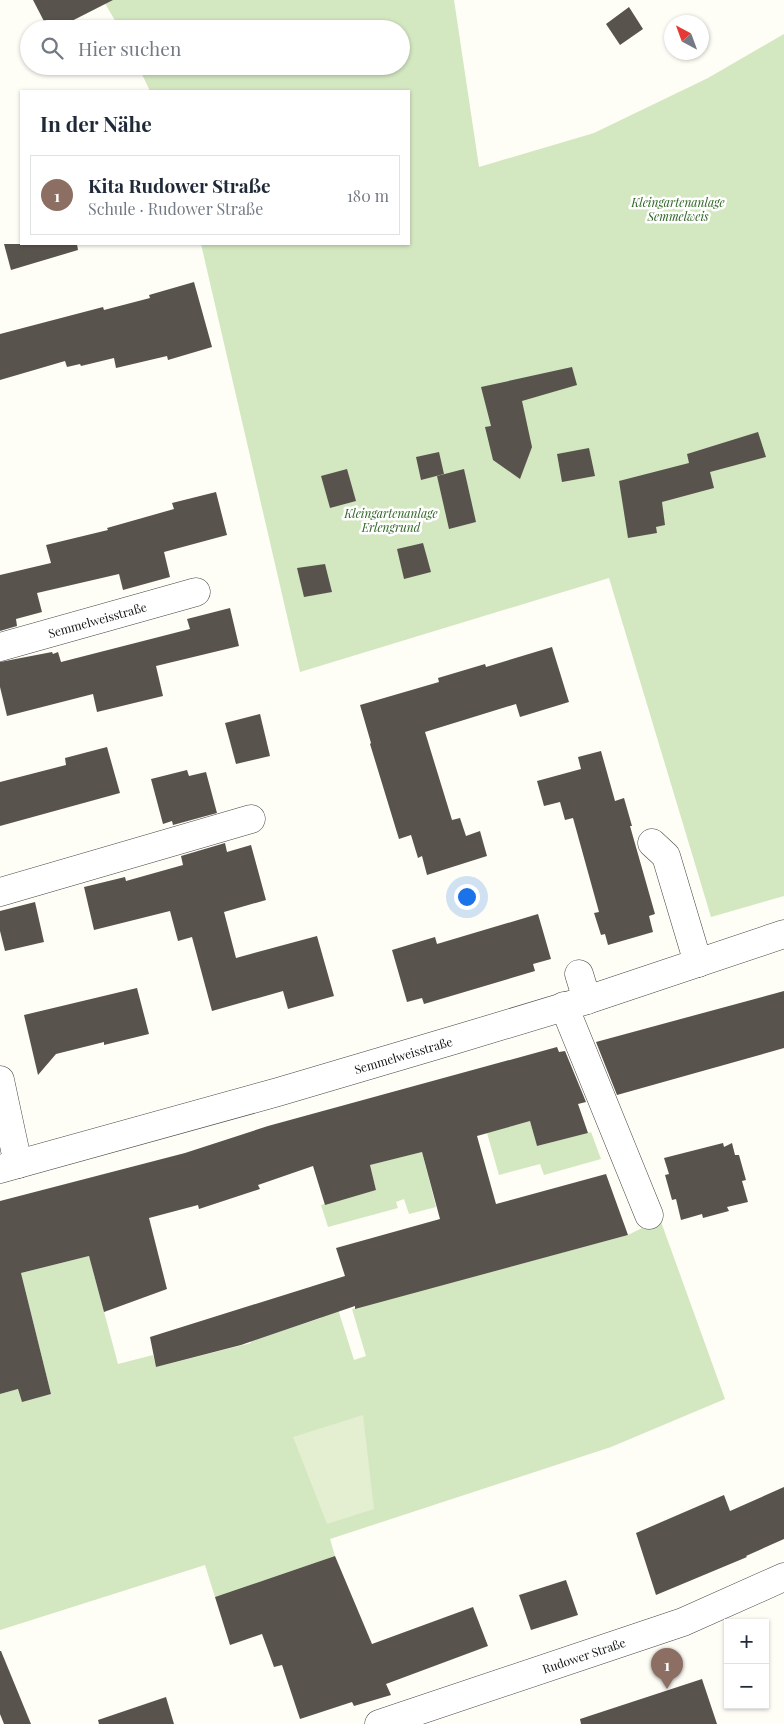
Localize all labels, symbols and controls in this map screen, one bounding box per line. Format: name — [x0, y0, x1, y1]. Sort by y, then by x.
north arrow — [664, 15, 709, 60]
search box — [20, 20, 410, 75]
icon: search — [38, 34, 66, 62]
text: Hier suchen — [78, 35, 181, 61]
text: In der Nähe — [40, 109, 152, 137]
text: Kita Rudower Straße — [88, 172, 271, 198]
text: 1 — [54, 185, 60, 206]
text: 180 m — [347, 185, 389, 206]
park label: Kleingartenanlage Semmelweis — [630, 194, 725, 224]
text: Schule · Rudower Straße — [88, 198, 263, 219]
park label: Kleingartenanlage Erlengrund — [343, 505, 438, 535]
street label: Semmelweisstraße — [46, 598, 148, 641]
your location — [454, 884, 480, 910]
street label: Semmelweisstraße — [352, 1033, 454, 1077]
map controls — [724, 1619, 769, 1709]
button: + — [724, 1619, 769, 1664]
street label: Rudower Straße — [540, 1634, 627, 1677]
pin: 1 — [651, 1648, 683, 1689]
button: − — [724, 1664, 769, 1709]

